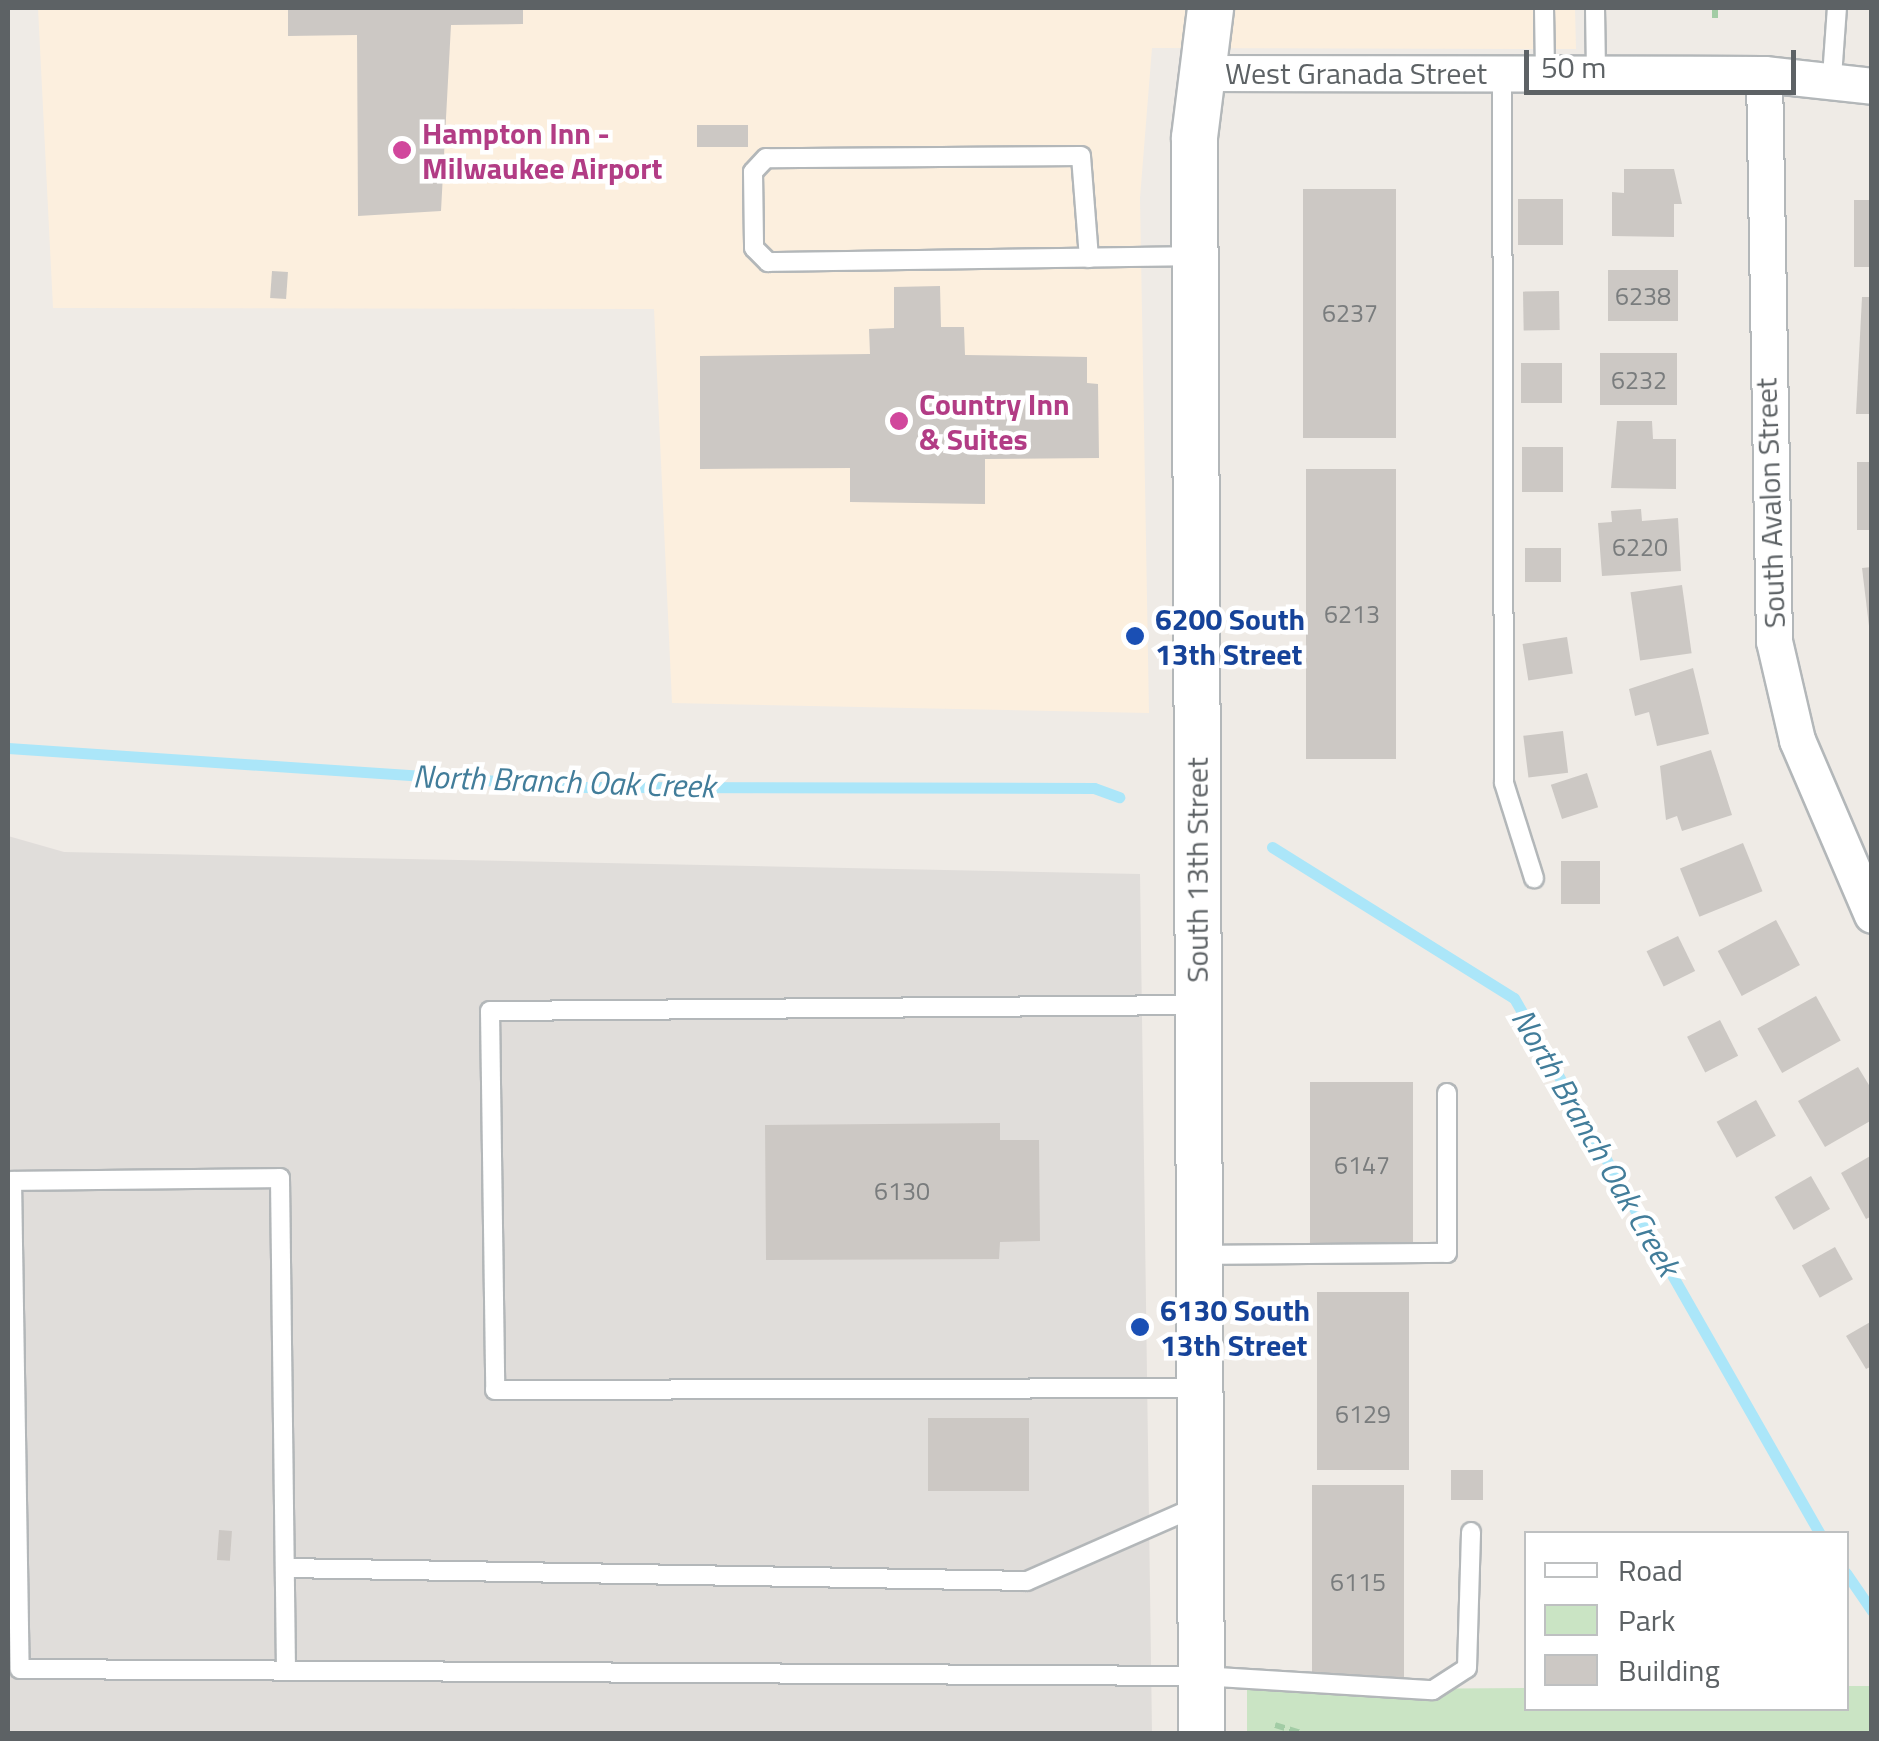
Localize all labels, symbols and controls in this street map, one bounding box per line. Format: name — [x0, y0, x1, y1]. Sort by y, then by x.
scale bar — [1529, 30, 1802, 92]
text: 50 m — [1541, 44, 1606, 90]
street label: West Granada Street — [1225, 55, 1487, 91]
place label: Hampton Inn - Milwaukee Airport — [422, 115, 662, 186]
marker: Hampton Inn - Milwaukee Airport — [391, 139, 413, 161]
house number: 6238 — [1615, 281, 1671, 311]
house number: 6237 — [1322, 298, 1378, 328]
house number: 6232 — [1611, 365, 1667, 395]
street label: South Avalon Street — [1748, 377, 1792, 629]
place label: Country Inn & Suites — [919, 386, 1070, 456]
marker: Country Inn & Suites — [888, 410, 910, 432]
house number: 6220 — [1612, 532, 1668, 562]
house number: 6213 — [1324, 599, 1380, 629]
place label: 6200 South 13th Street — [1155, 601, 1305, 672]
marker: 6200 South 13th Street — [1124, 625, 1146, 647]
water label: North Branch Oak Creek — [412, 757, 716, 805]
street label: South 13th Street — [1179, 757, 1215, 983]
water label: North Branch Oak Creek — [1504, 1002, 1688, 1282]
house number: 6147 — [1334, 1150, 1390, 1180]
house number: 6130 — [874, 1176, 930, 1206]
place label: 6130 South 13th Street — [1160, 1292, 1310, 1362]
marker: 6130 South 13th Street — [1129, 1316, 1151, 1338]
house number: 6129 — [1335, 1399, 1391, 1429]
legend — [1524, 1531, 1849, 1711]
text: Road — [1618, 1547, 1683, 1593]
house number: 6115 — [1330, 1567, 1386, 1597]
text: Park — [1618, 1597, 1675, 1643]
text: Building — [1618, 1647, 1720, 1693]

